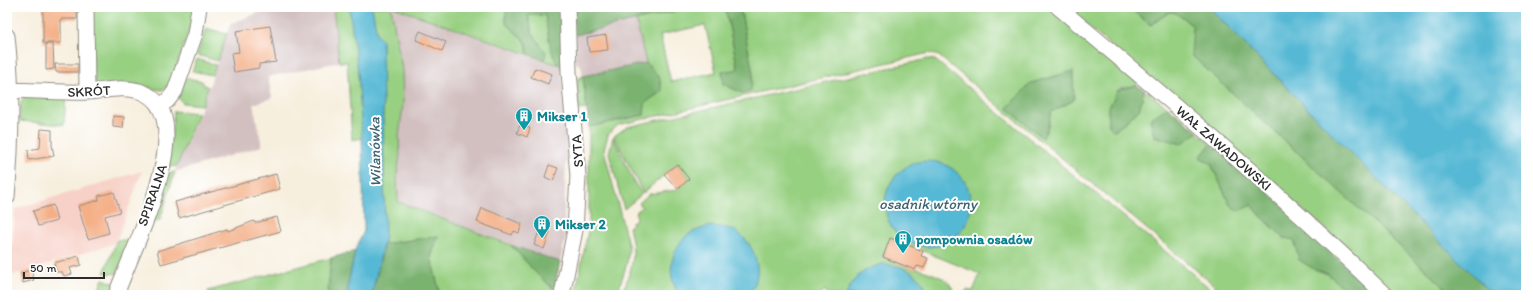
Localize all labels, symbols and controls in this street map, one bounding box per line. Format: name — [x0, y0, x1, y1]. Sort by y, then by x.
street label: SKRÓT — [67, 82, 111, 101]
street label: WAŁ ZAWADOWSKI — [1172, 102, 1275, 194]
building icon: Mikser 1 — [514, 106, 534, 131]
place label: Mikser 1 — [537, 108, 587, 125]
water label: Wilanówka — [365, 117, 385, 187]
street label: SYTA — [568, 134, 587, 168]
street label: SPIRALNA — [134, 162, 171, 228]
water label: osadnik wtórny — [879, 195, 979, 213]
building icon: Mikser 2 — [532, 214, 552, 239]
place label: Mikser 2 — [555, 216, 606, 233]
building icon: pompownia osadów — [893, 229, 913, 254]
place label: pompownia osadów — [915, 231, 1033, 248]
scale bar — [24, 254, 104, 280]
text: 50 m — [30, 261, 56, 275]

